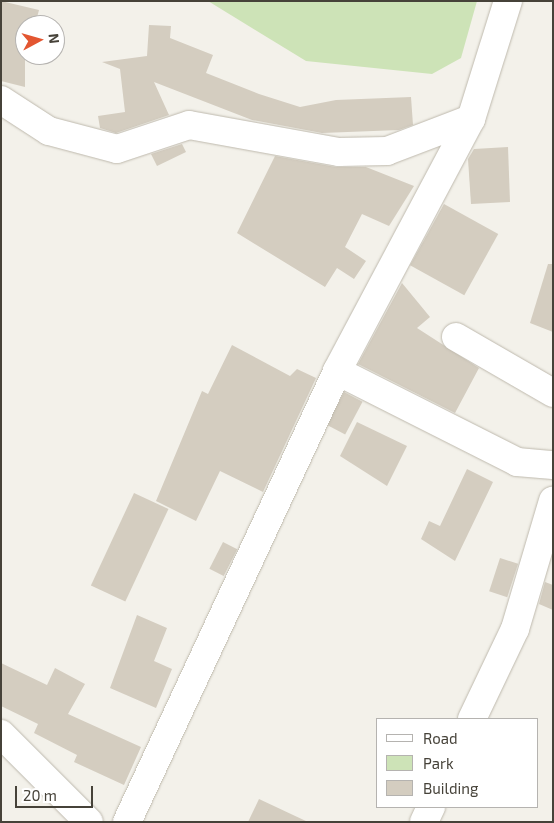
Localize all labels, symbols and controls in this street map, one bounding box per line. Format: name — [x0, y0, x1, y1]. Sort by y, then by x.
north arrow — [15, 15, 65, 65]
text: N — [45, 33, 63, 44]
legend — [376, 718, 539, 808]
text: Road — [423, 729, 458, 747]
text: Park — [423, 754, 454, 772]
scale bar — [18, 776, 95, 808]
text: Building — [423, 779, 478, 797]
text: 20 m — [23, 786, 57, 804]

